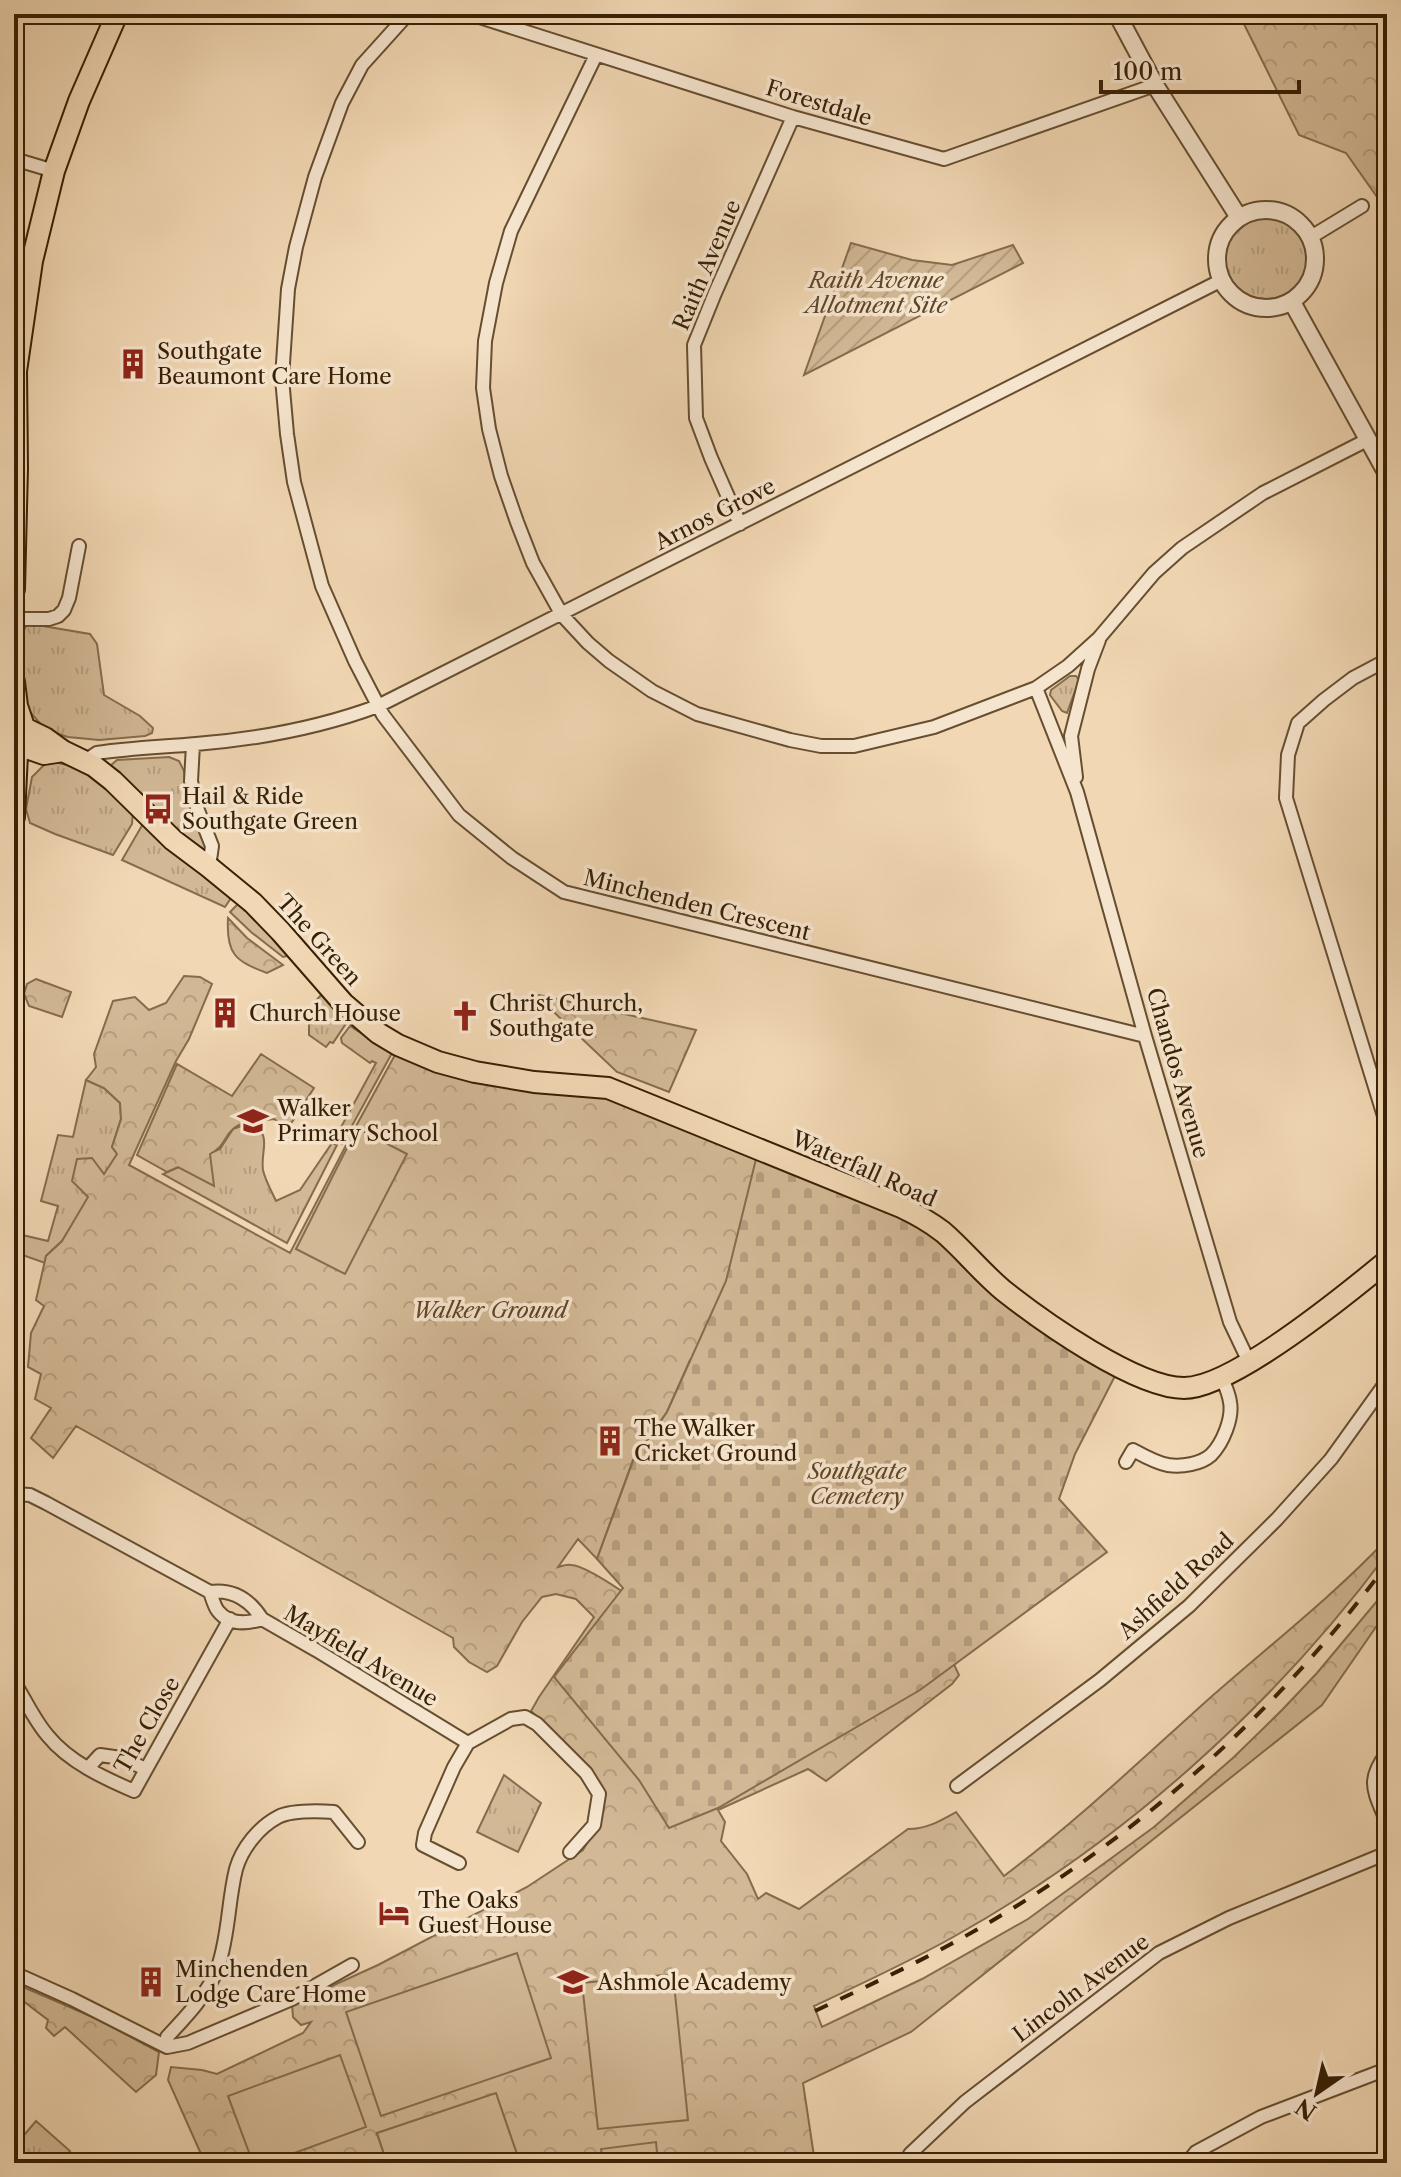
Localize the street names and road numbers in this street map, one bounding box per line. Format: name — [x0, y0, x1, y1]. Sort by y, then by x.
street label: Forestdale — [763, 74, 875, 132]
street label: Raith Avenue — [667, 196, 747, 334]
street label: Arnos Grove — [649, 472, 780, 556]
street label: Minchenden Crescent — [581, 864, 813, 946]
street label: The Green — [271, 889, 367, 991]
street label: Chandos Avenue — [1141, 985, 1215, 1161]
street label: Waterfall Road — [786, 1125, 941, 1213]
street label: Ashfield Road — [1112, 1527, 1239, 1646]
street label: Mayfield Avenue — [279, 1599, 443, 1713]
street label: The Close — [108, 1672, 186, 1778]
street label: Lincoln Avenue — [1008, 1928, 1154, 2048]

